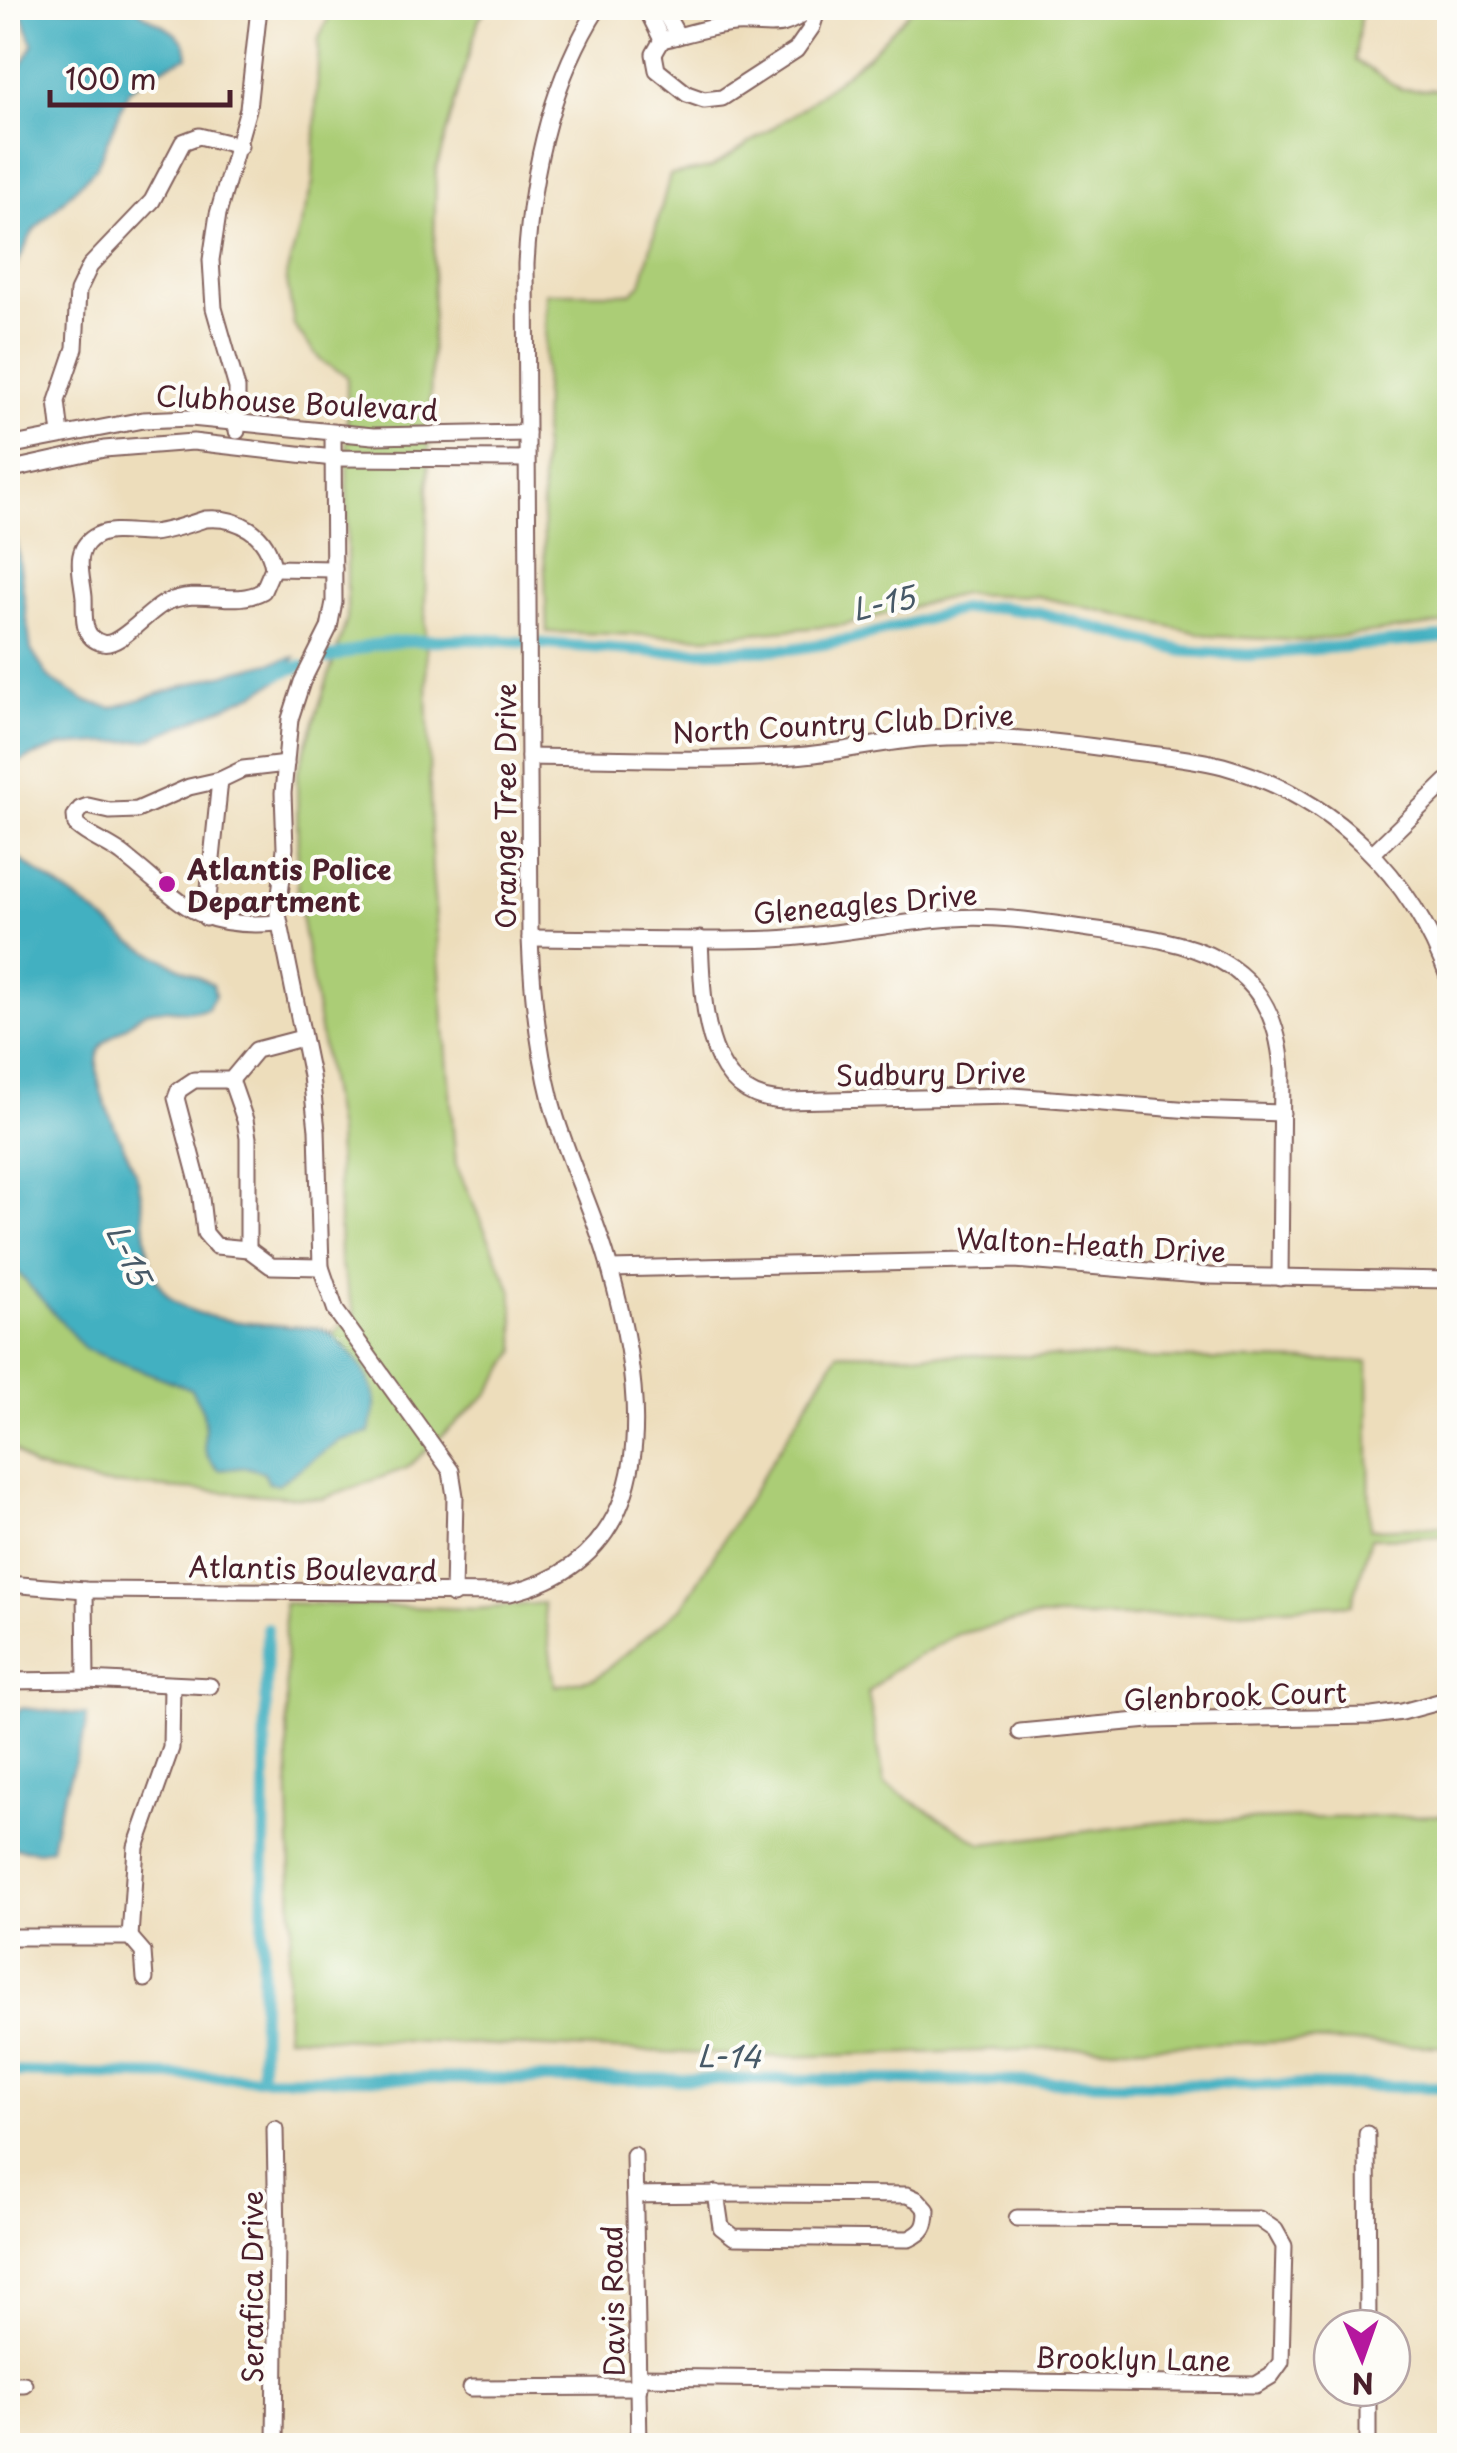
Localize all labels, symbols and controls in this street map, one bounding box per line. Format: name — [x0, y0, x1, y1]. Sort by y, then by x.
scale bar — [50, 45, 230, 107]
text: 100 m — [65, 55, 157, 100]
street label: Clubhouse Boulevard — [155, 373, 439, 431]
water label: L-15 — [847, 572, 922, 631]
street label: Orange Tree Drive — [483, 683, 526, 929]
street label: North Country Club Drive — [671, 693, 1015, 753]
place label: Atlantis Police Department — [186, 847, 392, 922]
street label: Gleneagles Drive — [751, 872, 979, 934]
marker: Atlantis Police Department — [156, 873, 178, 895]
street label: Sudbury Drive — [836, 1050, 1026, 1096]
street label: Walton-Heath Drive — [955, 1215, 1227, 1273]
water label: L-15 — [96, 1216, 165, 1295]
street label: Atlantis Boulevard — [188, 1544, 438, 1592]
street label: Glenbrook Court — [1123, 1670, 1347, 1720]
water label: L-14 — [697, 2032, 762, 2078]
street label: Serafica Drive — [230, 2191, 273, 2383]
street label: Davis Road — [589, 2225, 635, 2377]
north arrow — [1312, 2308, 1412, 2408]
street label: Brooklyn Lane — [1034, 2335, 1232, 2381]
text: N — [1351, 2363, 1375, 2406]

